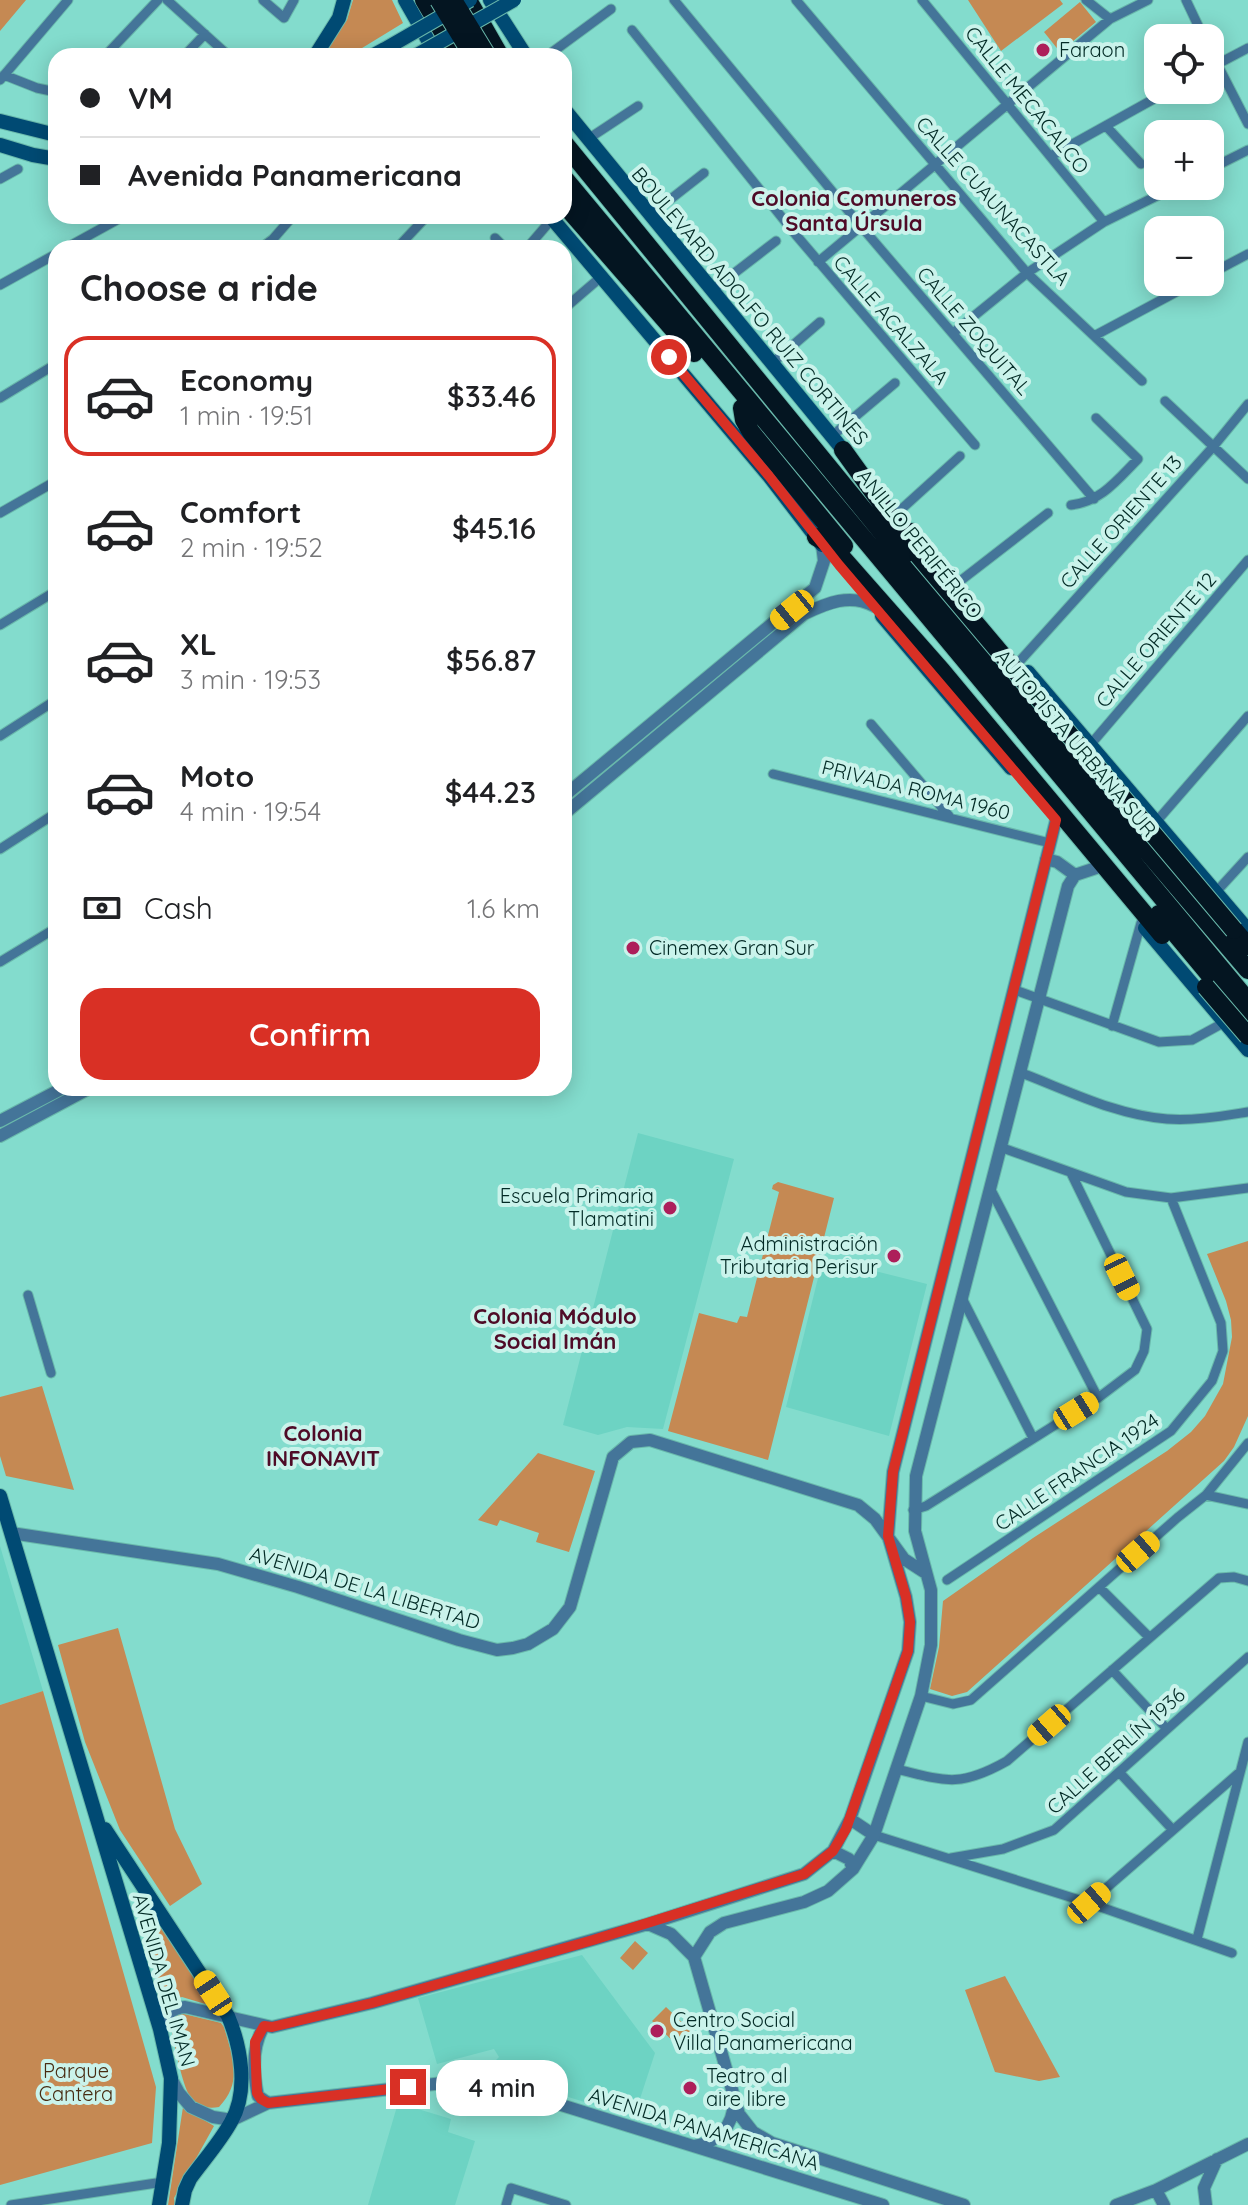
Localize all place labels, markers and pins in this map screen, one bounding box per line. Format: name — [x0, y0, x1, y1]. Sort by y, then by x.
place label: Faraon — [1059, 37, 1125, 62]
marker: Faraon — [1034, 41, 1052, 59]
place label: Cinemex Gran Sur — [649, 935, 815, 960]
marker: Cinemex Gran Sur — [624, 939, 642, 957]
place label: Escuela Primaria Tlamatini — [500, 1183, 654, 1231]
marker: Escuela Primaria Tlamatini — [661, 1199, 679, 1217]
place label: Administración Tributaria Perisur — [720, 1231, 878, 1279]
marker: Administración Tributaria Perisur — [885, 1247, 903, 1265]
place label: Centro Social Villa Panamericana — [673, 2007, 853, 2055]
marker: Centro Social Villa Panamericana — [648, 2022, 666, 2040]
place label: Teatro al aire libre — [706, 2063, 787, 2111]
marker: Teatro al aire libre — [681, 2079, 699, 2097]

